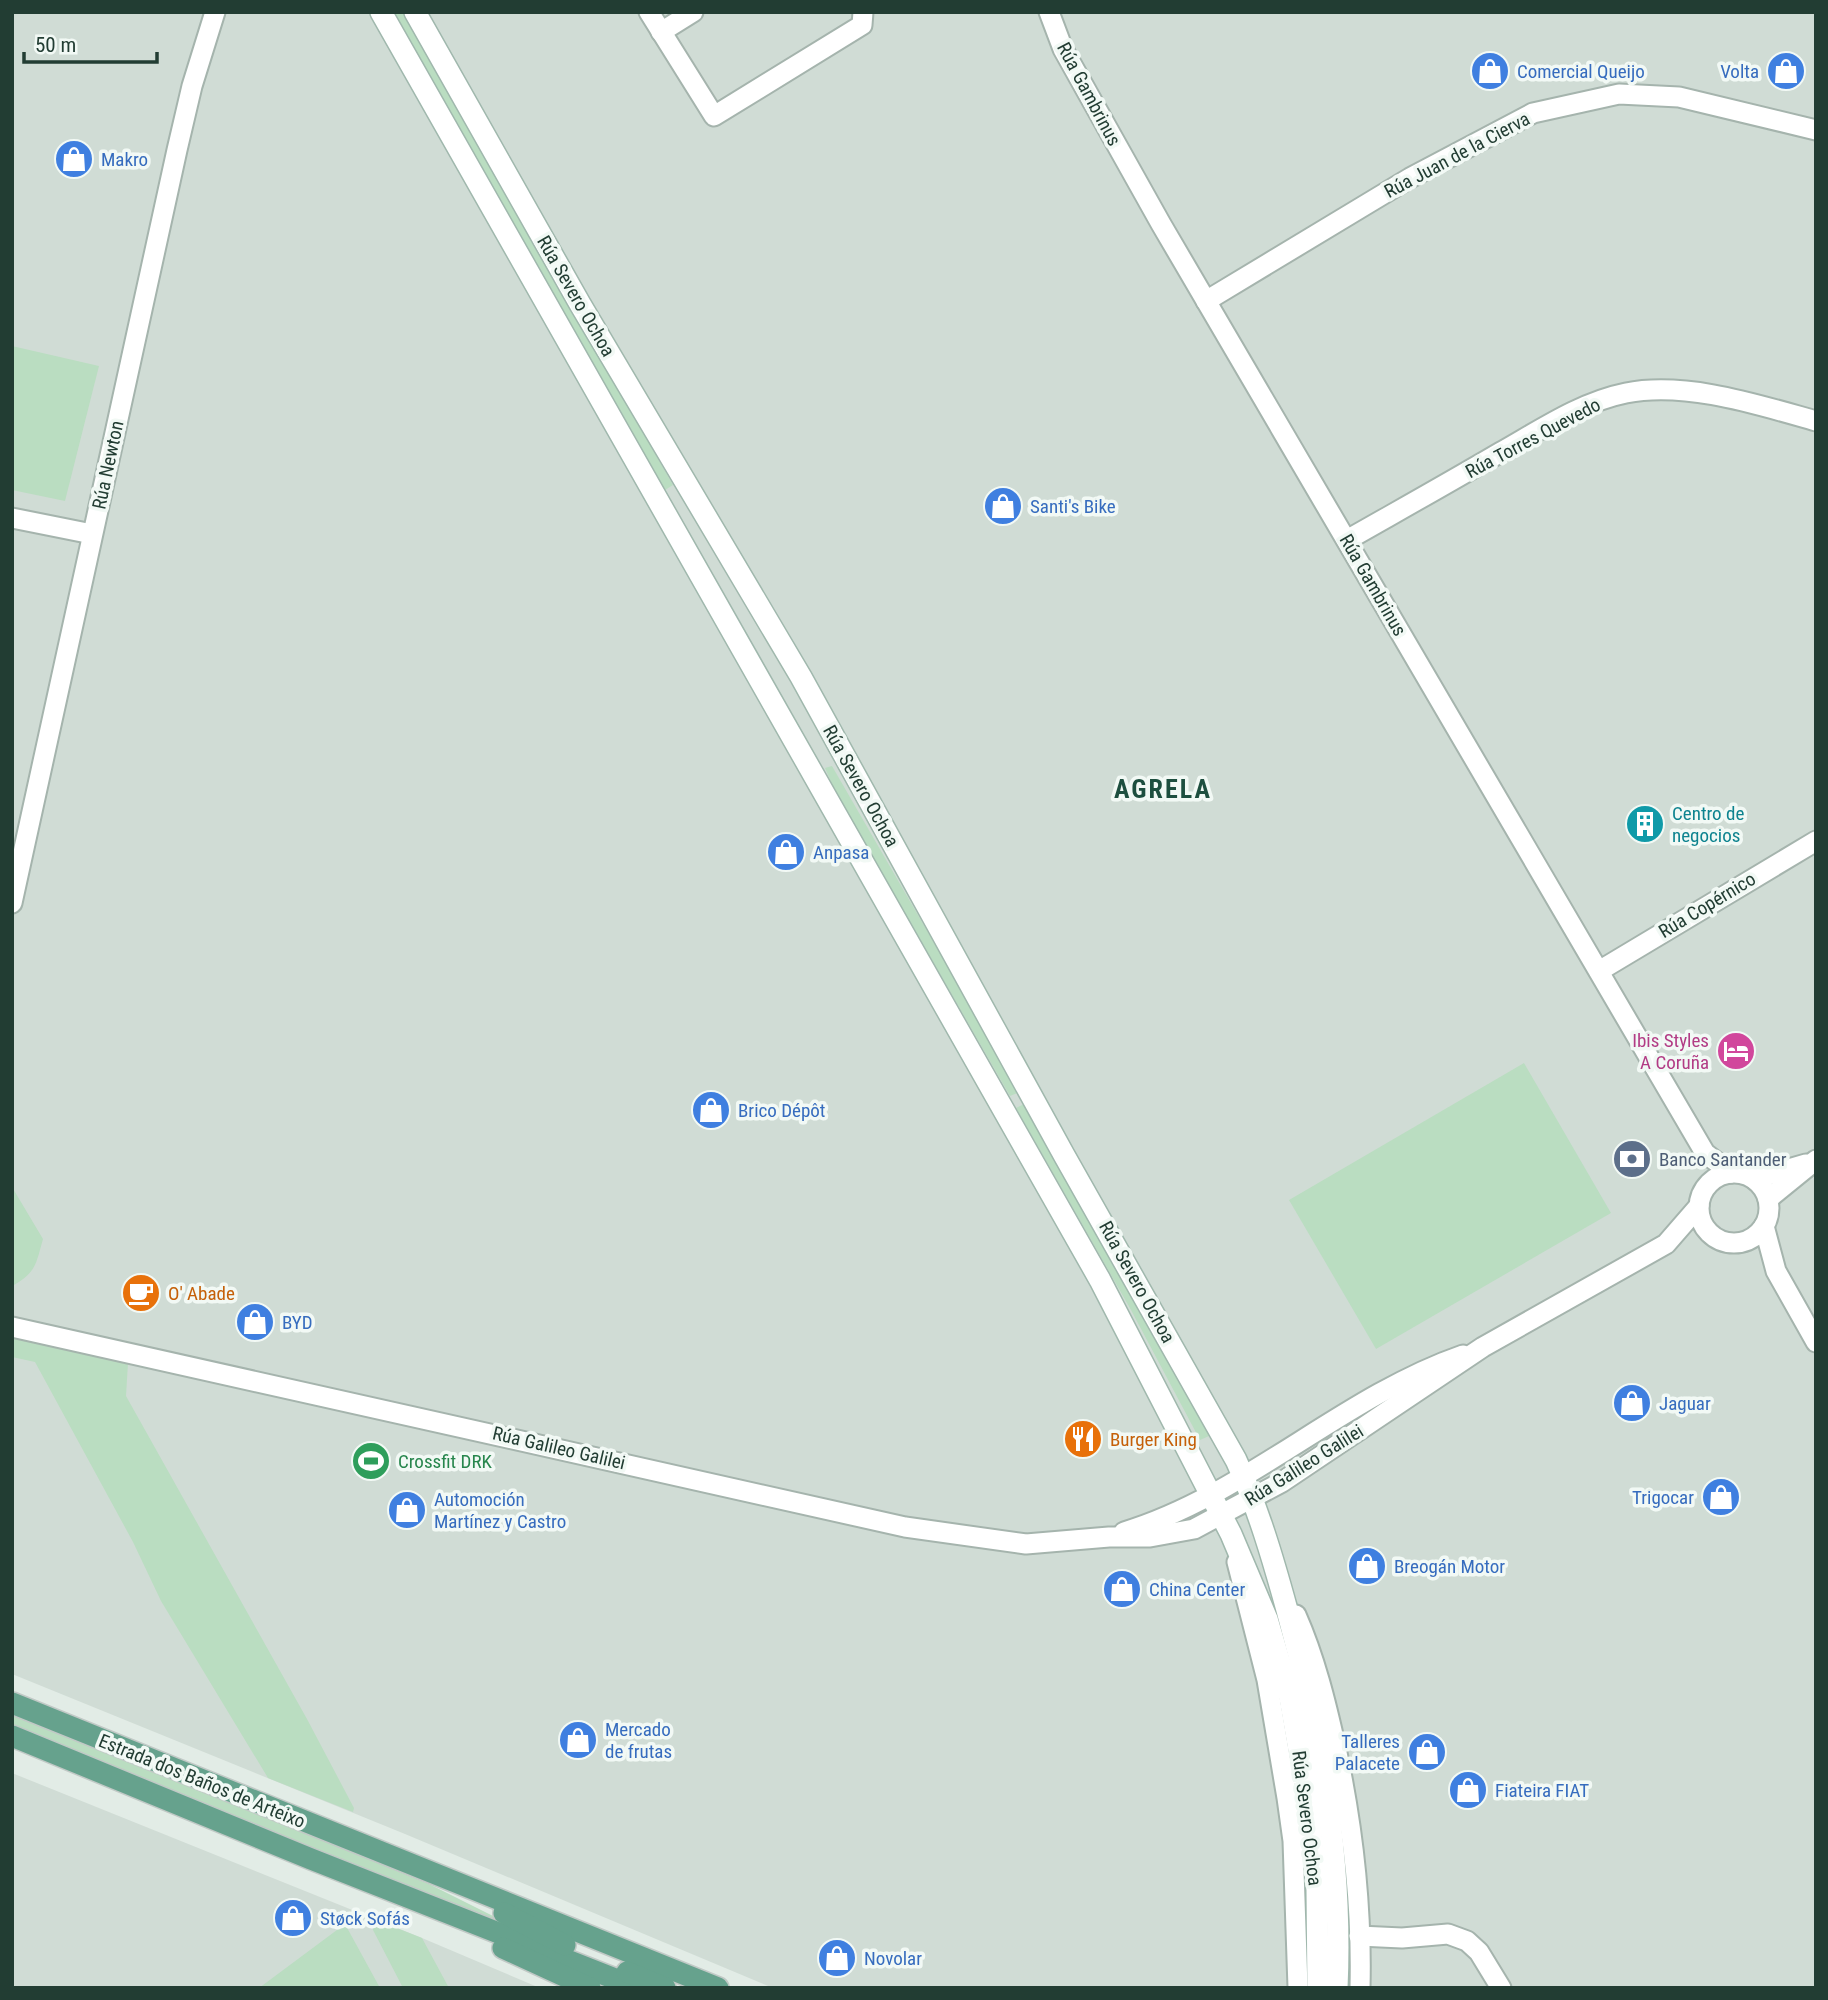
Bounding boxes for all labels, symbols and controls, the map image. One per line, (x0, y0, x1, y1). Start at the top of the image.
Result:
scale bar (24, 21, 158, 65)
text: 50 m (35, 33, 76, 57)
street label: Rúa Gambrinus (1052, 38, 1126, 150)
shop icon: Comercial Queijo (1469, 50, 1511, 92)
shop icon: Volta (1765, 50, 1807, 92)
place label: Comercial Queijo (1517, 60, 1645, 83)
place label: Volta (1720, 60, 1759, 83)
street label: Rúa Juan de la Cierva (1380, 107, 1534, 203)
shop icon: Makro (53, 138, 95, 180)
place label: Makro (101, 148, 148, 171)
street label: Rúa Severo Ochoa (532, 231, 620, 361)
street label: Rúa Torres Quevedo (1462, 393, 1604, 483)
street label: Rúa Newton (87, 419, 129, 511)
shop icon: Santi's Bike (982, 485, 1024, 527)
place label: Santi's Bike (1030, 495, 1116, 518)
street label: Rúa Gambrinus (1335, 530, 1411, 640)
street label: Rúa Severo Ochoa (818, 721, 904, 851)
district label: AGRELA (1114, 774, 1212, 804)
place label: Centro de negocios (1672, 802, 1744, 847)
building icon: Centro de negocios (1624, 803, 1666, 845)
shop icon: Anpasa (765, 831, 807, 873)
place label: Anpasa (813, 841, 869, 864)
street label: Rúa Copérnico (1654, 867, 1760, 943)
place label: Ibis Styles A Coruña (1632, 1029, 1709, 1074)
hotel icon: Ibis Styles A Coruña (1715, 1030, 1757, 1072)
shop icon: Brico Dépôt (690, 1089, 732, 1131)
place label: Brico Dépôt (738, 1099, 825, 1122)
bank icon: Banco Santander (1611, 1138, 1653, 1180)
place label: Banco Santander (1659, 1148, 1787, 1171)
street label: Rúa Severo Ochoa (1094, 1217, 1180, 1347)
cafe icon: O' Abade (120, 1272, 162, 1314)
place label: O' Abade (168, 1282, 235, 1305)
shop icon: BYD (234, 1301, 276, 1343)
place label: BYD (282, 1311, 313, 1334)
shop icon: Jaguar (1611, 1382, 1653, 1424)
place label: Jaguar (1659, 1392, 1711, 1415)
restaurant icon: Burger King (1062, 1418, 1104, 1460)
street label: Rúa Galileo Galilei (1240, 1419, 1368, 1511)
street label: Rúa Galileo Galilei (490, 1422, 628, 1474)
place label: Burger King (1110, 1428, 1197, 1451)
sports icon: Crossfit DRK (350, 1440, 392, 1482)
place label: Crossfit DRK (398, 1450, 492, 1473)
shop icon: Trigocar (1700, 1476, 1742, 1518)
place label: Trigocar (1632, 1486, 1694, 1509)
place label: Automoción Martínez y Castro (434, 1488, 566, 1533)
shop icon: Automoción Martínez y Castro (386, 1489, 428, 1531)
shop icon: Breogán Motor (1346, 1545, 1388, 1587)
place label: Breogán Motor (1394, 1555, 1505, 1578)
shop icon: China Center (1101, 1568, 1143, 1610)
place label: China Center (1149, 1578, 1245, 1601)
place label: Mercado de frutas (605, 1718, 672, 1763)
shop icon: Mercado de frutas (557, 1719, 599, 1761)
street label: Estrada dos Baños de Arteixo (95, 1729, 309, 1833)
place label: Talleres Palacete (1335, 1730, 1400, 1775)
shop icon: Talleres Palacete (1406, 1731, 1448, 1773)
street label: Rúa Severo Ochoa (1287, 1749, 1327, 1887)
shop icon: Fiateira FIAT (1447, 1769, 1489, 1811)
place label: Fiateira FIAT (1495, 1779, 1589, 1802)
shop icon: Støck Sofás (272, 1897, 314, 1939)
place label: Støck Sofás (320, 1907, 410, 1930)
shop icon: Novolar (816, 1937, 858, 1979)
place label: Novolar (864, 1947, 922, 1970)

